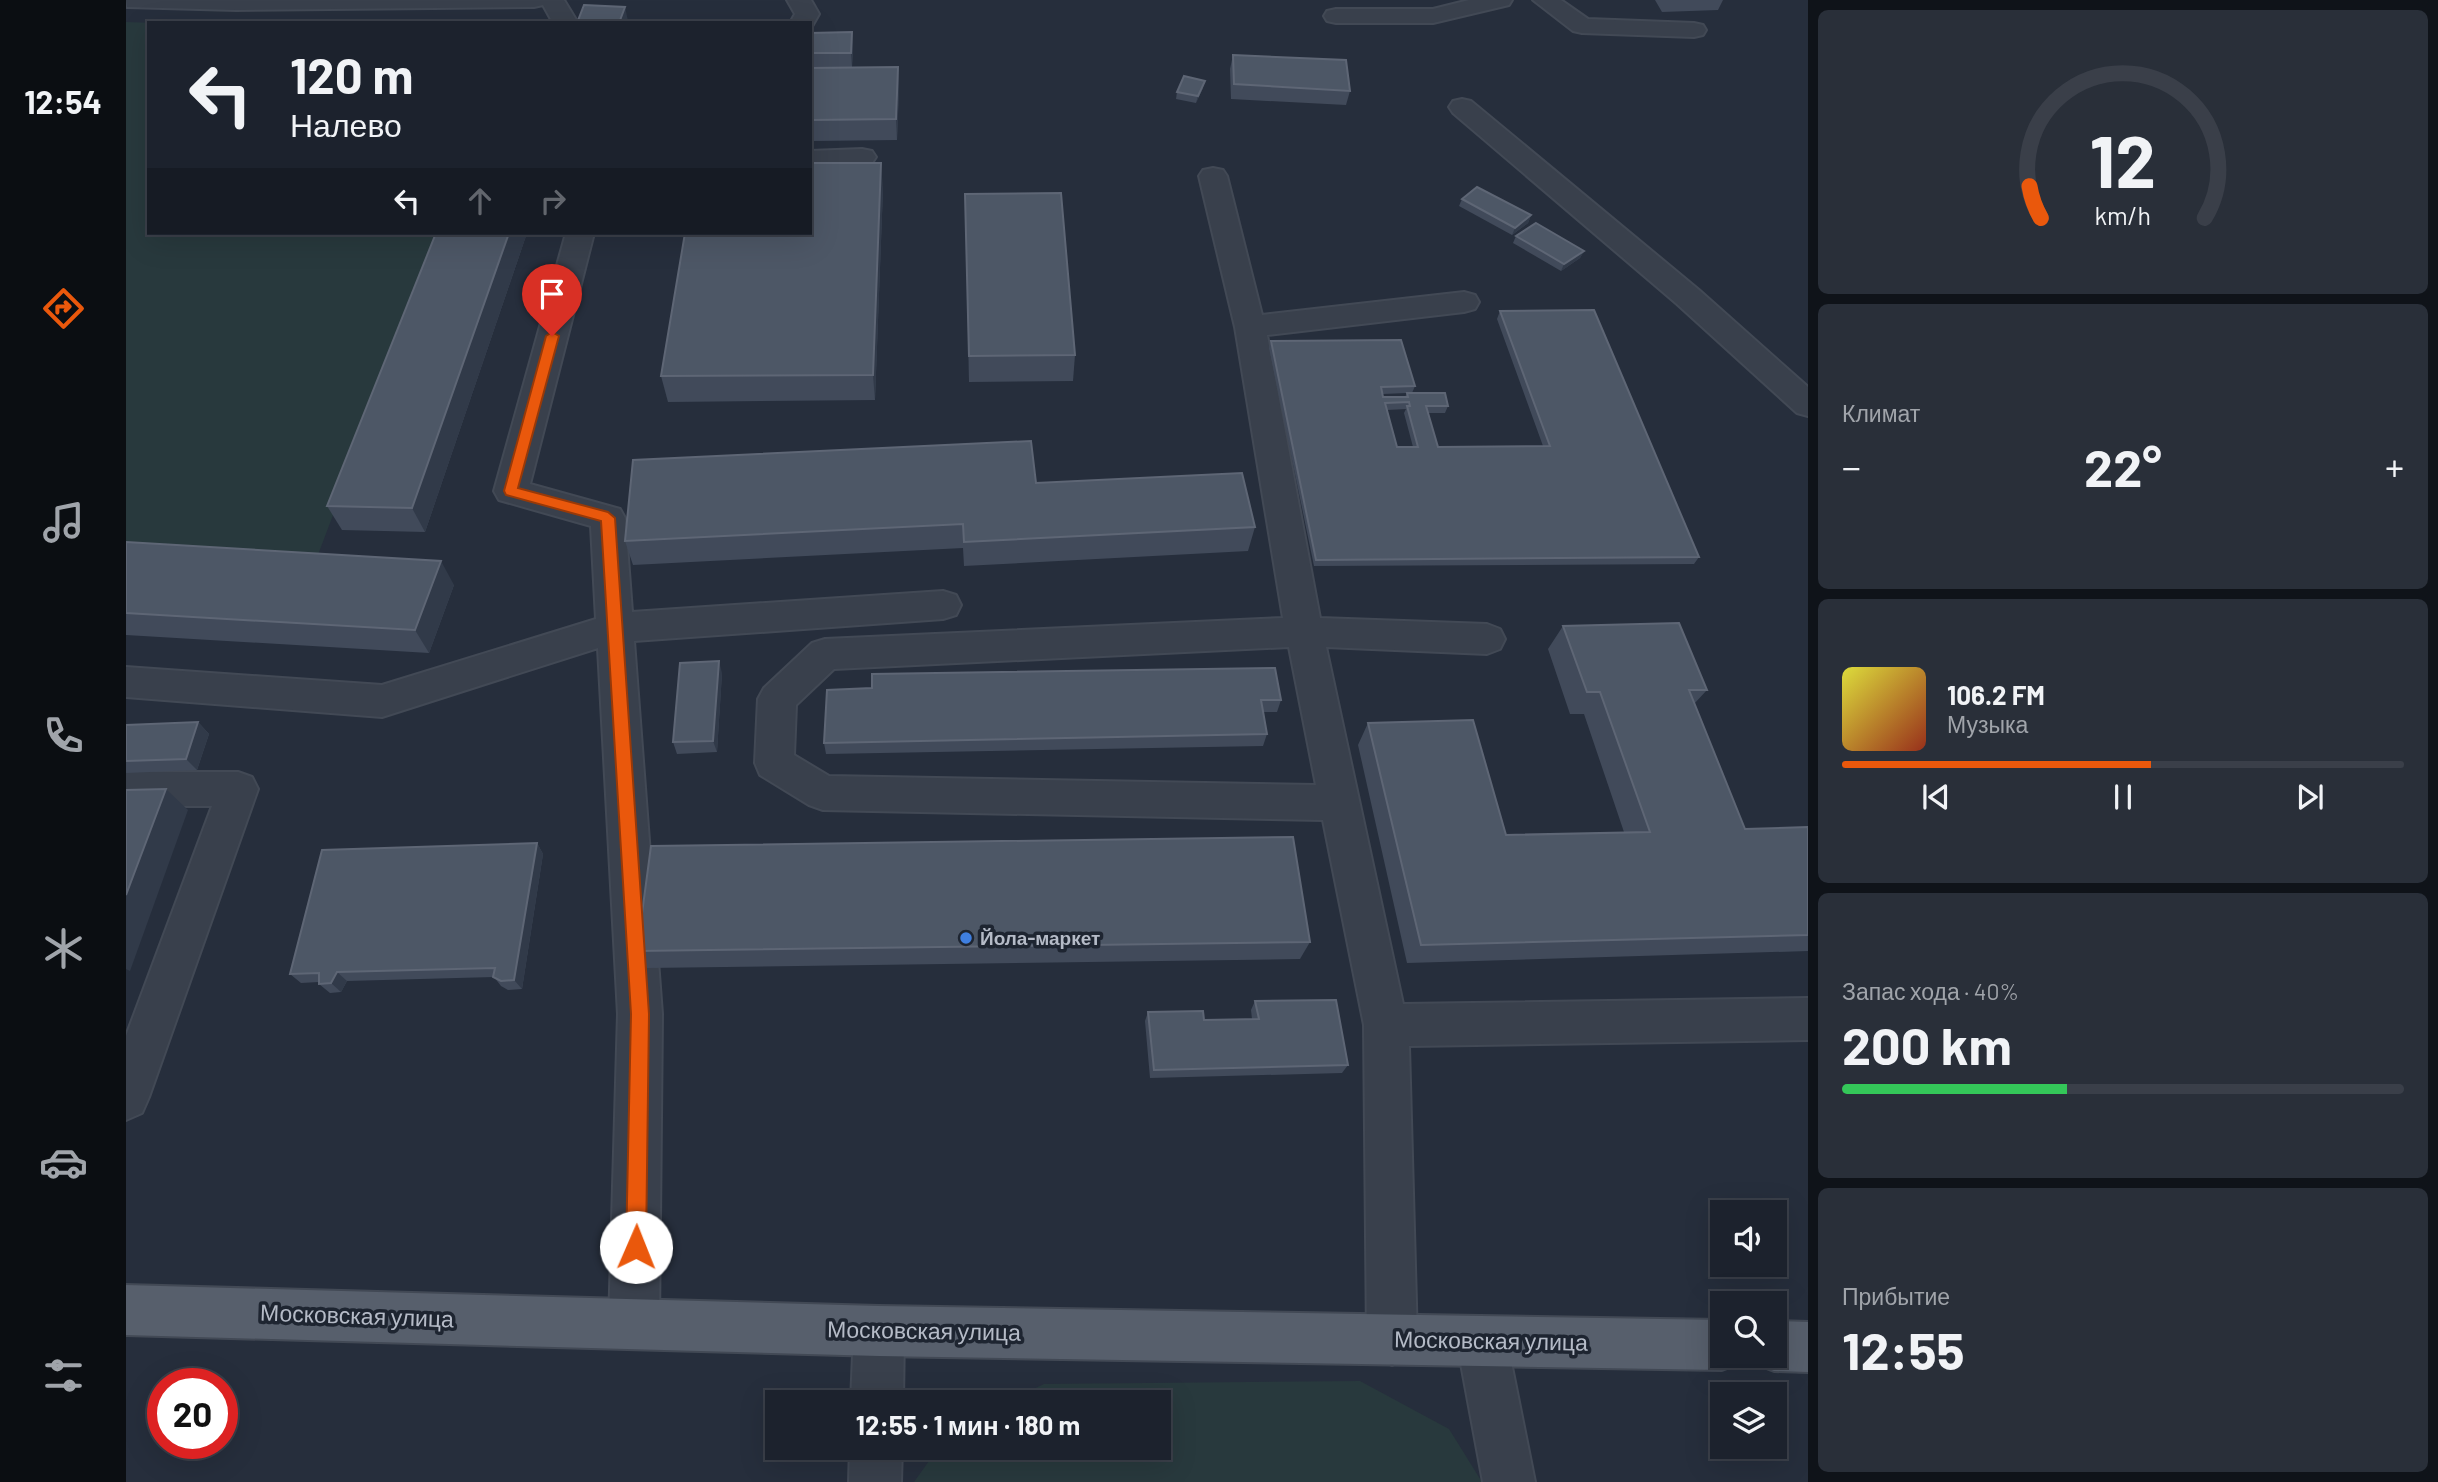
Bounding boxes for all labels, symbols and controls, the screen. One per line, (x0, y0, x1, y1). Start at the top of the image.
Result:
text: 120 m (290, 45, 413, 104)
icon: left (175, 49, 266, 140)
text: 12:54 (24, 82, 102, 120)
text: Налево (290, 105, 402, 143)
text: 12 (2090, 116, 2156, 204)
icon: left (388, 182, 426, 220)
icon: ahead (461, 182, 499, 220)
icon: right (534, 182, 572, 220)
text: km/h (2095, 200, 2151, 230)
pin (522, 264, 582, 336)
icon: arrive (533, 275, 571, 313)
icon: directions (39, 284, 88, 333)
text: Климат (1842, 399, 1920, 427)
text: 22° (2084, 435, 2162, 497)
text: − (1842, 443, 1861, 489)
text: + (2385, 443, 2404, 489)
icon: music (39, 498, 88, 547)
text: 106.2 FM (1947, 679, 2045, 710)
text: Музыка (1947, 710, 2028, 738)
icon: phone (39, 711, 88, 760)
icon: previous (1917, 778, 1955, 816)
icon: pause (2104, 778, 2142, 816)
icon: next (2291, 778, 2329, 816)
icon: climate (39, 924, 88, 973)
place label: Йола-маркет (980, 926, 1100, 949)
marker: Йола-маркет (958, 930, 974, 946)
text: Запас хода · 40% (1842, 977, 2019, 1005)
text: 200 km (1842, 1013, 2012, 1075)
icon: car (39, 1138, 88, 1187)
map controls (1710, 1200, 1787, 1459)
button: sound (1710, 1200, 1787, 1277)
position arrow (599, 1210, 673, 1284)
text: Прибытие (1842, 1282, 1950, 1310)
button: search (1710, 1291, 1787, 1368)
street label: Московская улица (260, 1298, 455, 1332)
street label: Московская улица (827, 1314, 1021, 1346)
text: 12:55 (1842, 1318, 1965, 1380)
street label: Московская улица (1394, 1324, 1588, 1356)
icon: filters (39, 1351, 88, 1400)
speed limit sign: 20 (147, 1368, 238, 1459)
button: layers (1710, 1382, 1787, 1459)
text: 12:55 · 1 мин · 180 m (856, 1409, 1080, 1440)

